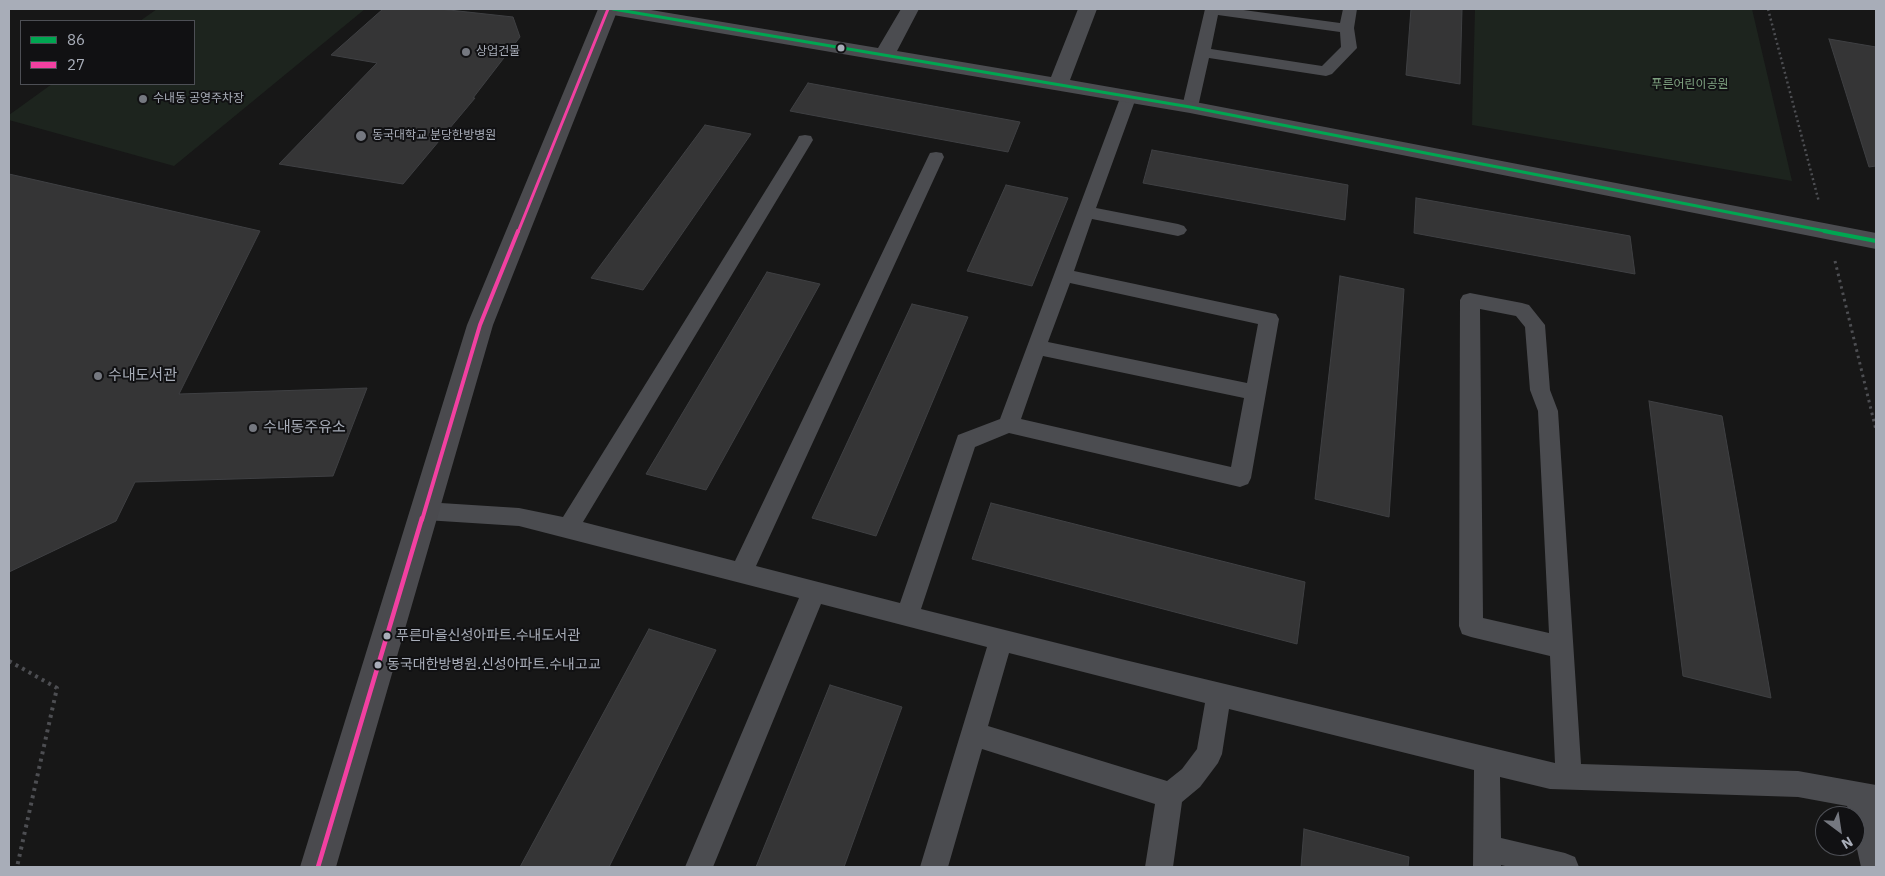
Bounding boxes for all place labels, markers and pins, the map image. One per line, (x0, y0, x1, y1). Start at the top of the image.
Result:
unlabelled marker (836, 43, 846, 53)
place label: 상업건물 (476, 45, 520, 59)
marker: 상업건물 (460, 46, 472, 58)
place label: 수내동 공영주차장 (153, 92, 244, 106)
marker: 수내동 공영주차장 (137, 93, 149, 105)
marker: 동국대학교 분당한방병원 (354, 129, 368, 143)
place label: 동국대학교 분당한방병원 (372, 129, 496, 143)
place label: 수내도서관 (108, 367, 177, 385)
marker: 수내도서관 (92, 370, 104, 382)
place label: 수내동주유소 (263, 419, 346, 437)
marker: 수내동주유소 (247, 422, 259, 434)
place label: 푸른마을신성아파트.수내도서관 (396, 628, 580, 644)
marker: 푸른마을신성아파트.수내도서관 (382, 631, 392, 641)
place label: 동국대한방병원.신성아파트.수내고교 (387, 657, 601, 673)
marker: 동국대한방병원.신성아파트.수내고교 (373, 660, 383, 670)

